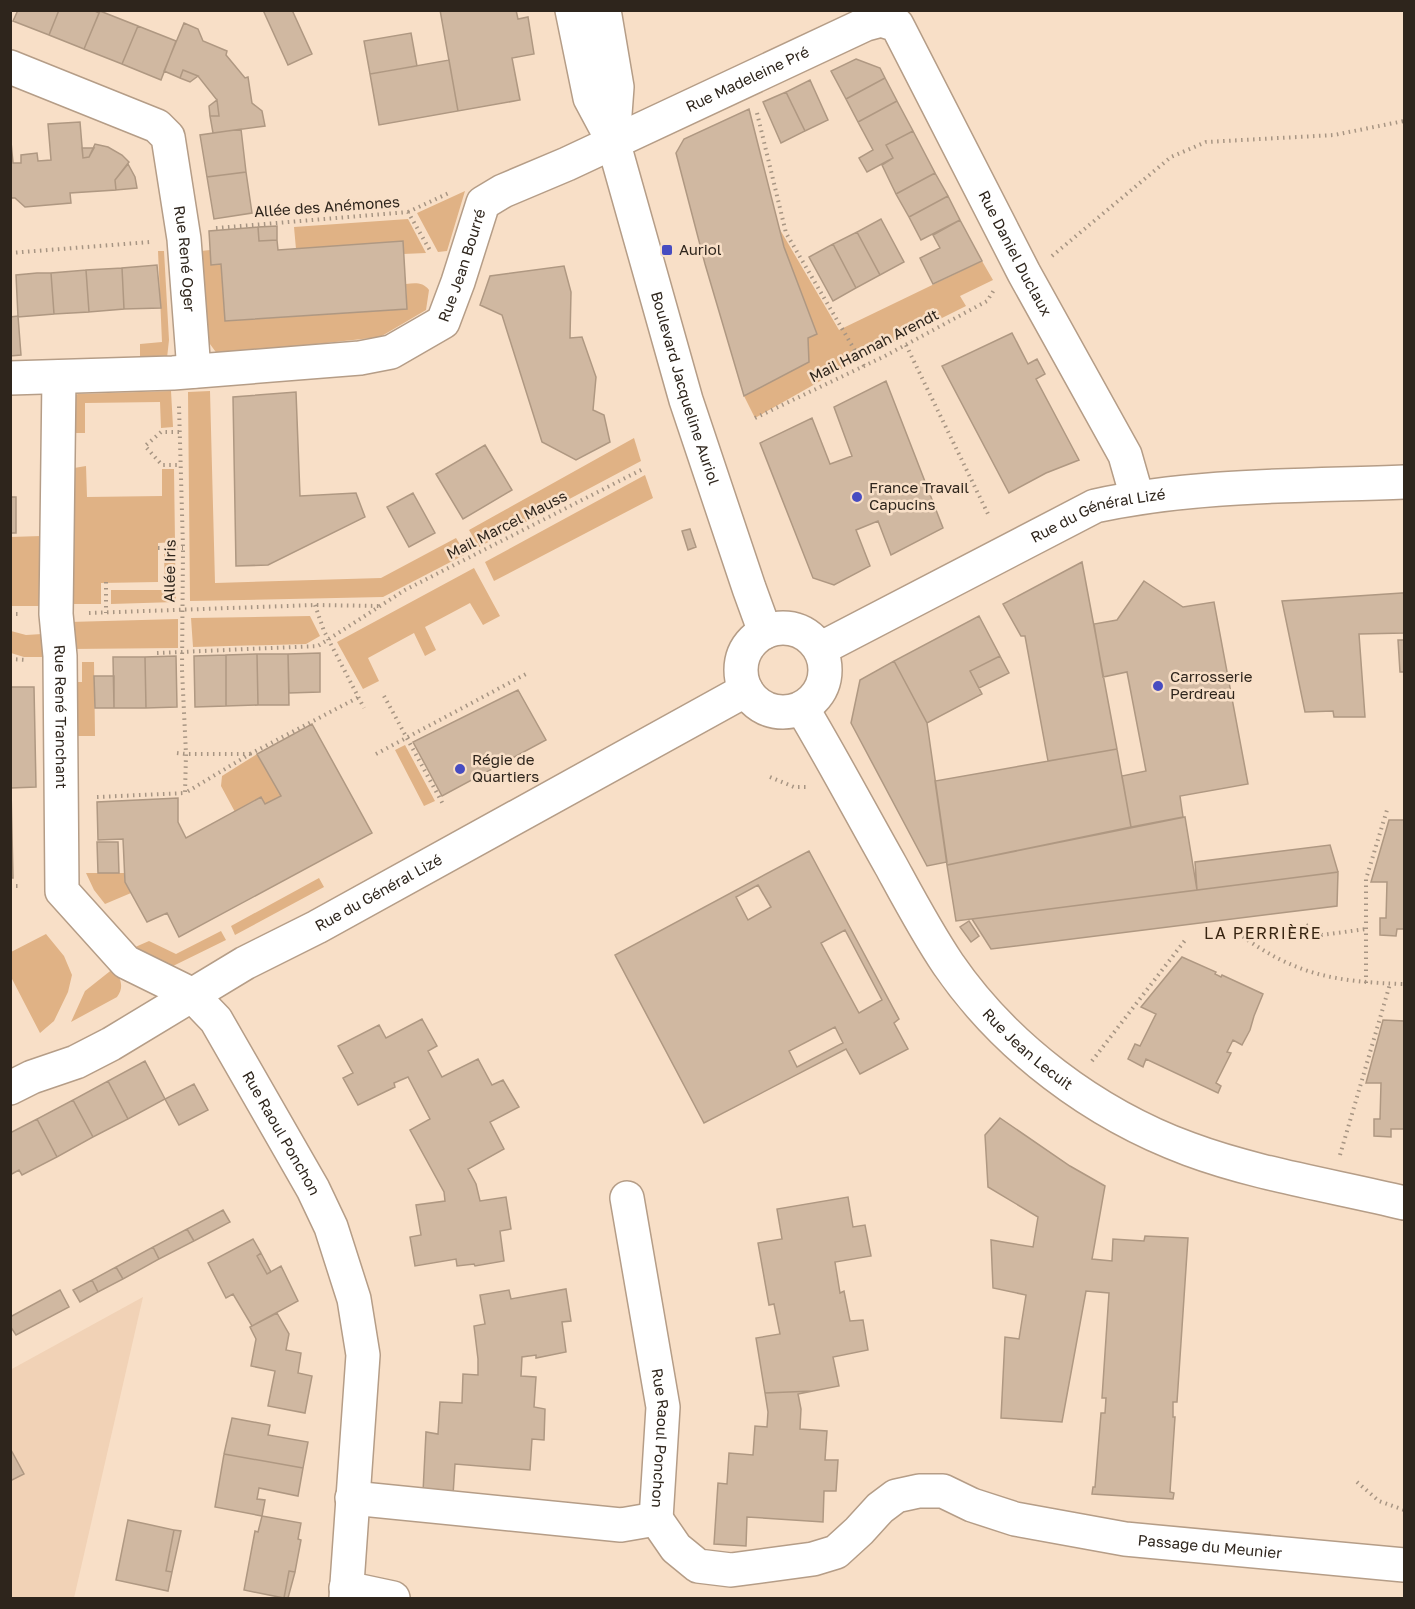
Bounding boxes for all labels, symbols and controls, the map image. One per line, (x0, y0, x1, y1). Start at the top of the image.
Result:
street label: Rue Madeleine Pré (683, 42, 812, 115)
street label: Rue Daniel Duclaux (975, 187, 1056, 319)
street label: Allée des Anémones (253, 192, 400, 220)
street label: Rue René Oger (171, 204, 200, 313)
street label: Rue Jean Bourré (434, 206, 489, 324)
place label: Auriol (679, 240, 722, 258)
marker: Auriol (660, 243, 674, 257)
street label: Boulevard Jacqueline Auriol (648, 289, 724, 487)
street label: Mail Hannah Arendt (806, 305, 941, 386)
place label: France Travail Capucins (869, 478, 969, 513)
street label: Rue du Général Lizé (1027, 484, 1167, 546)
street label: Mail Marcel Mauss (443, 486, 570, 562)
marker: France Travail Capucins (850, 490, 864, 504)
street label: Allée Iris (159, 539, 179, 603)
street label: Rue René Tranchant (51, 644, 71, 789)
place label: Carrosserie Perdreau (1170, 667, 1253, 702)
marker: Carrosserie Perdreau (1151, 679, 1165, 693)
place label: Régie de Quartiers (472, 750, 539, 785)
marker: Régie de Quartiers (453, 762, 467, 776)
street label: Rue du Général Lizé (312, 850, 445, 934)
district label: LA PERRIÈRE (1204, 923, 1322, 943)
street label: Rue Jean Lecuit (979, 1004, 1077, 1093)
street label: Rue Raoul Ponchon (239, 1068, 325, 1198)
street label: Rue Raoul Ponchon (648, 1367, 673, 1508)
street label: Passage du Meunier (1137, 1530, 1283, 1562)

